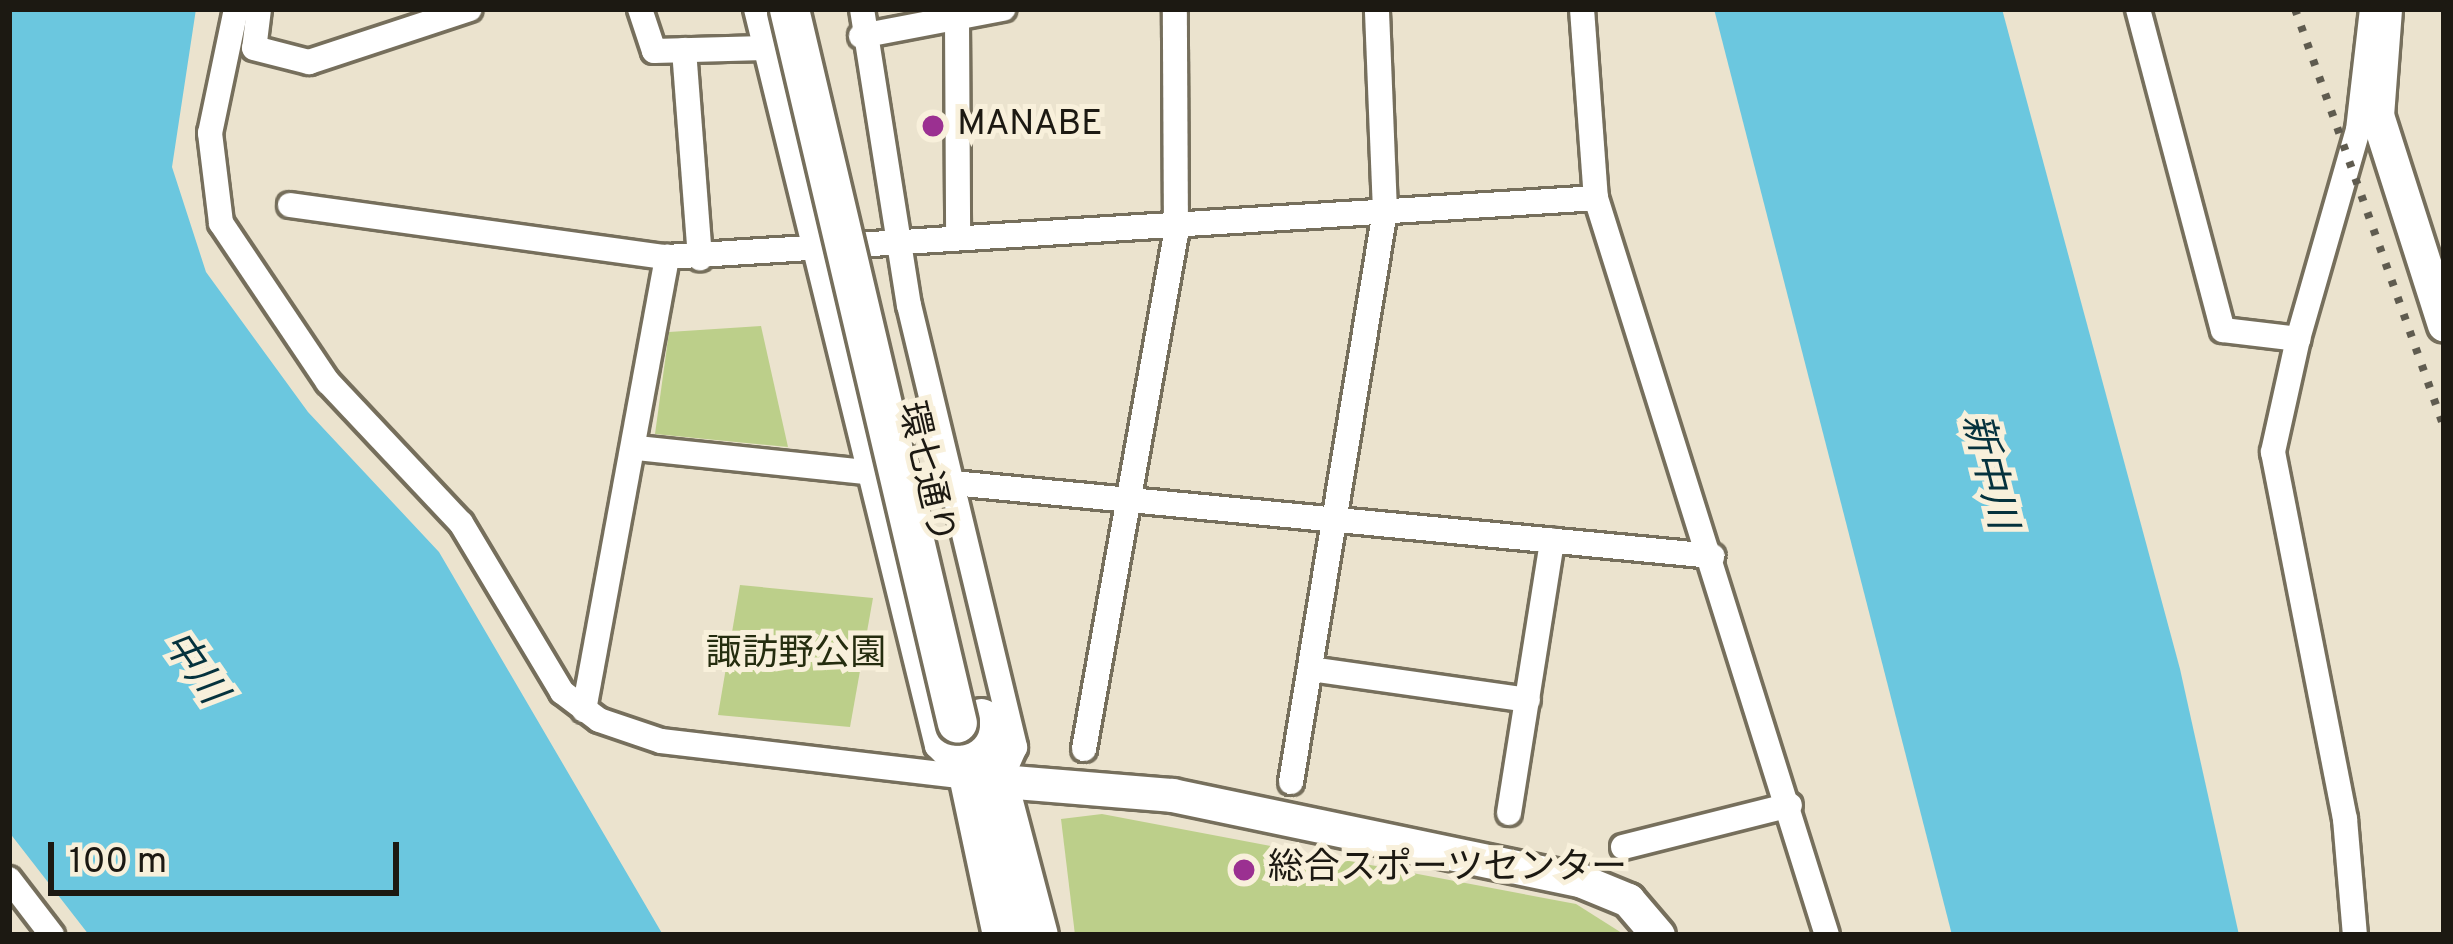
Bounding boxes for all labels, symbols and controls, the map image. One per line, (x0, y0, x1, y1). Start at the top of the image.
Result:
place label: MANABE (957, 104, 1102, 148)
marker: MANABE (920, 113, 946, 139)
street label: 環七通り (887, 398, 961, 548)
water label: 新中川 (1949, 410, 2023, 534)
water label: 中川 (150, 624, 234, 714)
park label: 諏訪野公園 (706, 634, 886, 678)
scale bar (54, 818, 405, 892)
text: 100 m (69, 840, 167, 886)
place label: 総合スポーツセンター (1268, 848, 1628, 892)
marker: 総合スポーツセンター (1231, 857, 1257, 883)

